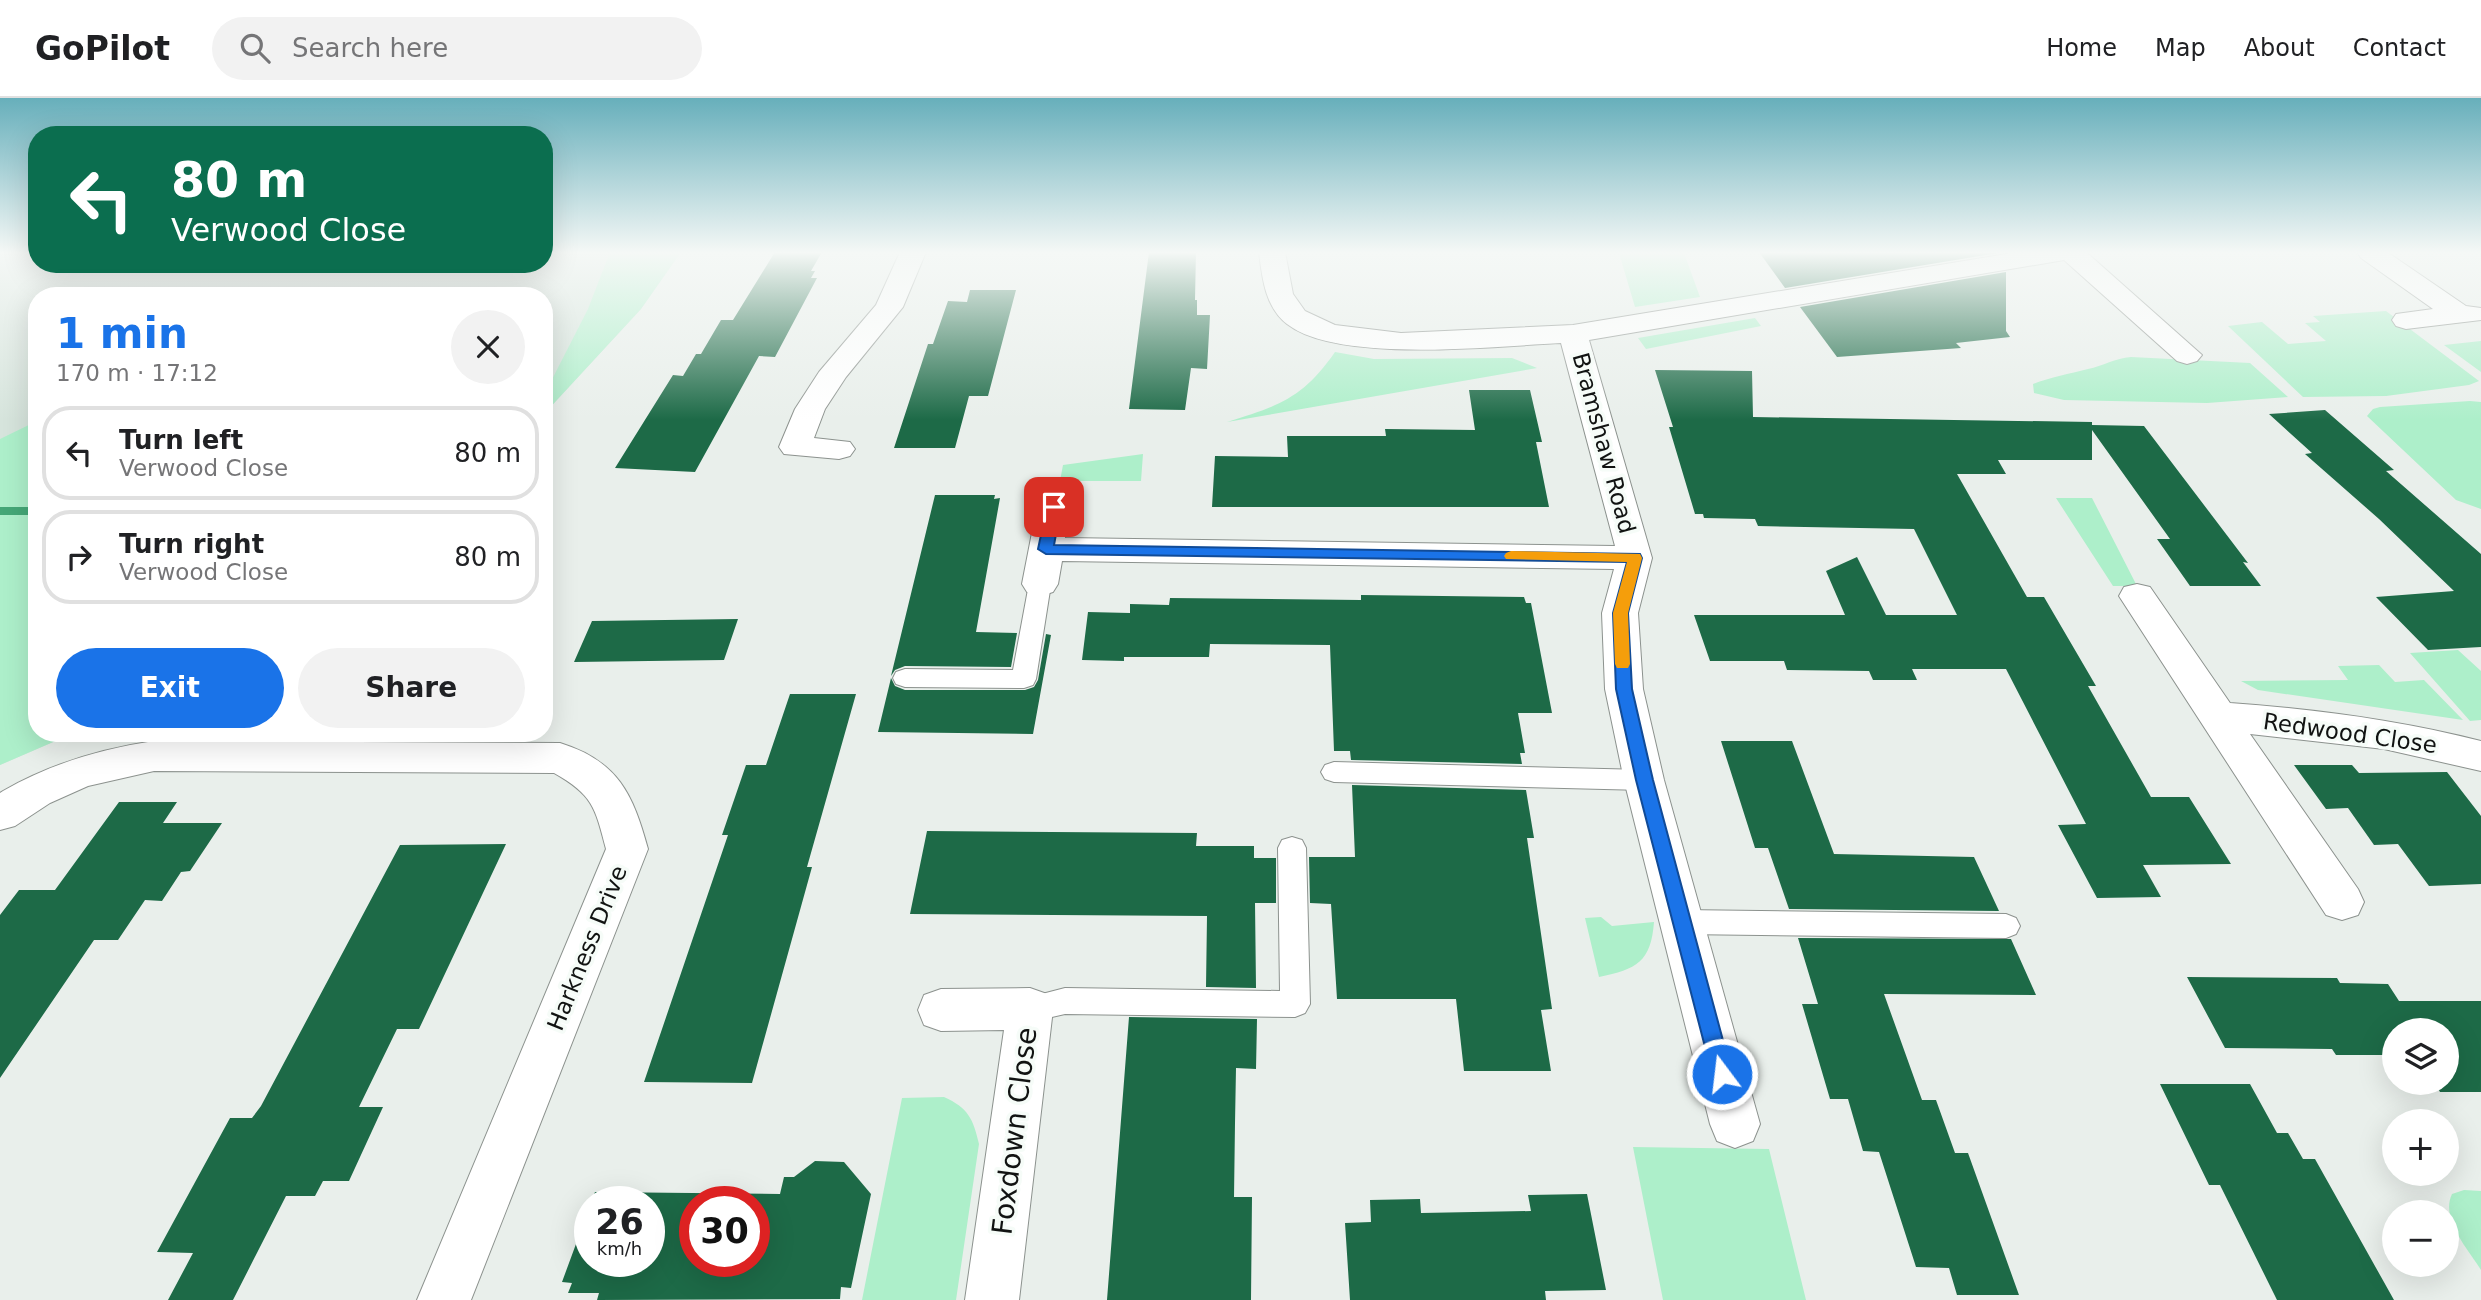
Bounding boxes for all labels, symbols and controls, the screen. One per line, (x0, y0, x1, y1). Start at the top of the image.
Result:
search box (212, 17, 702, 80)
text: GoPilot (35, 29, 170, 68)
icon: search (236, 29, 274, 67)
text: Search here (292, 33, 448, 63)
text: Home (2046, 34, 2117, 62)
text: Map (2155, 34, 2206, 62)
text: About (2244, 34, 2315, 62)
text: Contact (2353, 34, 2446, 62)
text: 80 m (171, 152, 307, 209)
icon: left (56, 154, 147, 245)
text: Verwood Close (171, 211, 406, 249)
text: 1 min (56, 309, 188, 358)
button: close (451, 310, 525, 384)
street label: Bramshaw Road (1567, 350, 1641, 536)
text: 170 m · 17:12 (56, 360, 218, 386)
text: Turn left (119, 425, 243, 455)
icon: left (60, 434, 98, 472)
text: 80 m (454, 438, 521, 468)
text: Verwood Close (119, 455, 288, 481)
pin (1024, 477, 1084, 537)
icon: arrive (1035, 488, 1073, 526)
text: Turn right (119, 529, 264, 559)
icon: right (60, 538, 98, 576)
text: 80 m (454, 542, 521, 572)
text: Verwood Close (119, 559, 288, 585)
button: Exit (56, 648, 284, 728)
button: Share (298, 648, 525, 728)
street label: Redwood Close (2261, 708, 2439, 758)
street label: Harkness Drive (542, 862, 632, 1034)
map controls (2382, 1018, 2459, 1277)
button: layers (2382, 1018, 2459, 1095)
street label: Foxdown Close (985, 1025, 1044, 1237)
position arrow (1685, 1037, 1759, 1111)
button: + (2382, 1109, 2459, 1186)
speed limit sign: 30 (679, 1186, 770, 1277)
button: − (2382, 1200, 2459, 1277)
text: 26 (595, 1202, 644, 1242)
text: km/h (597, 1238, 642, 1259)

